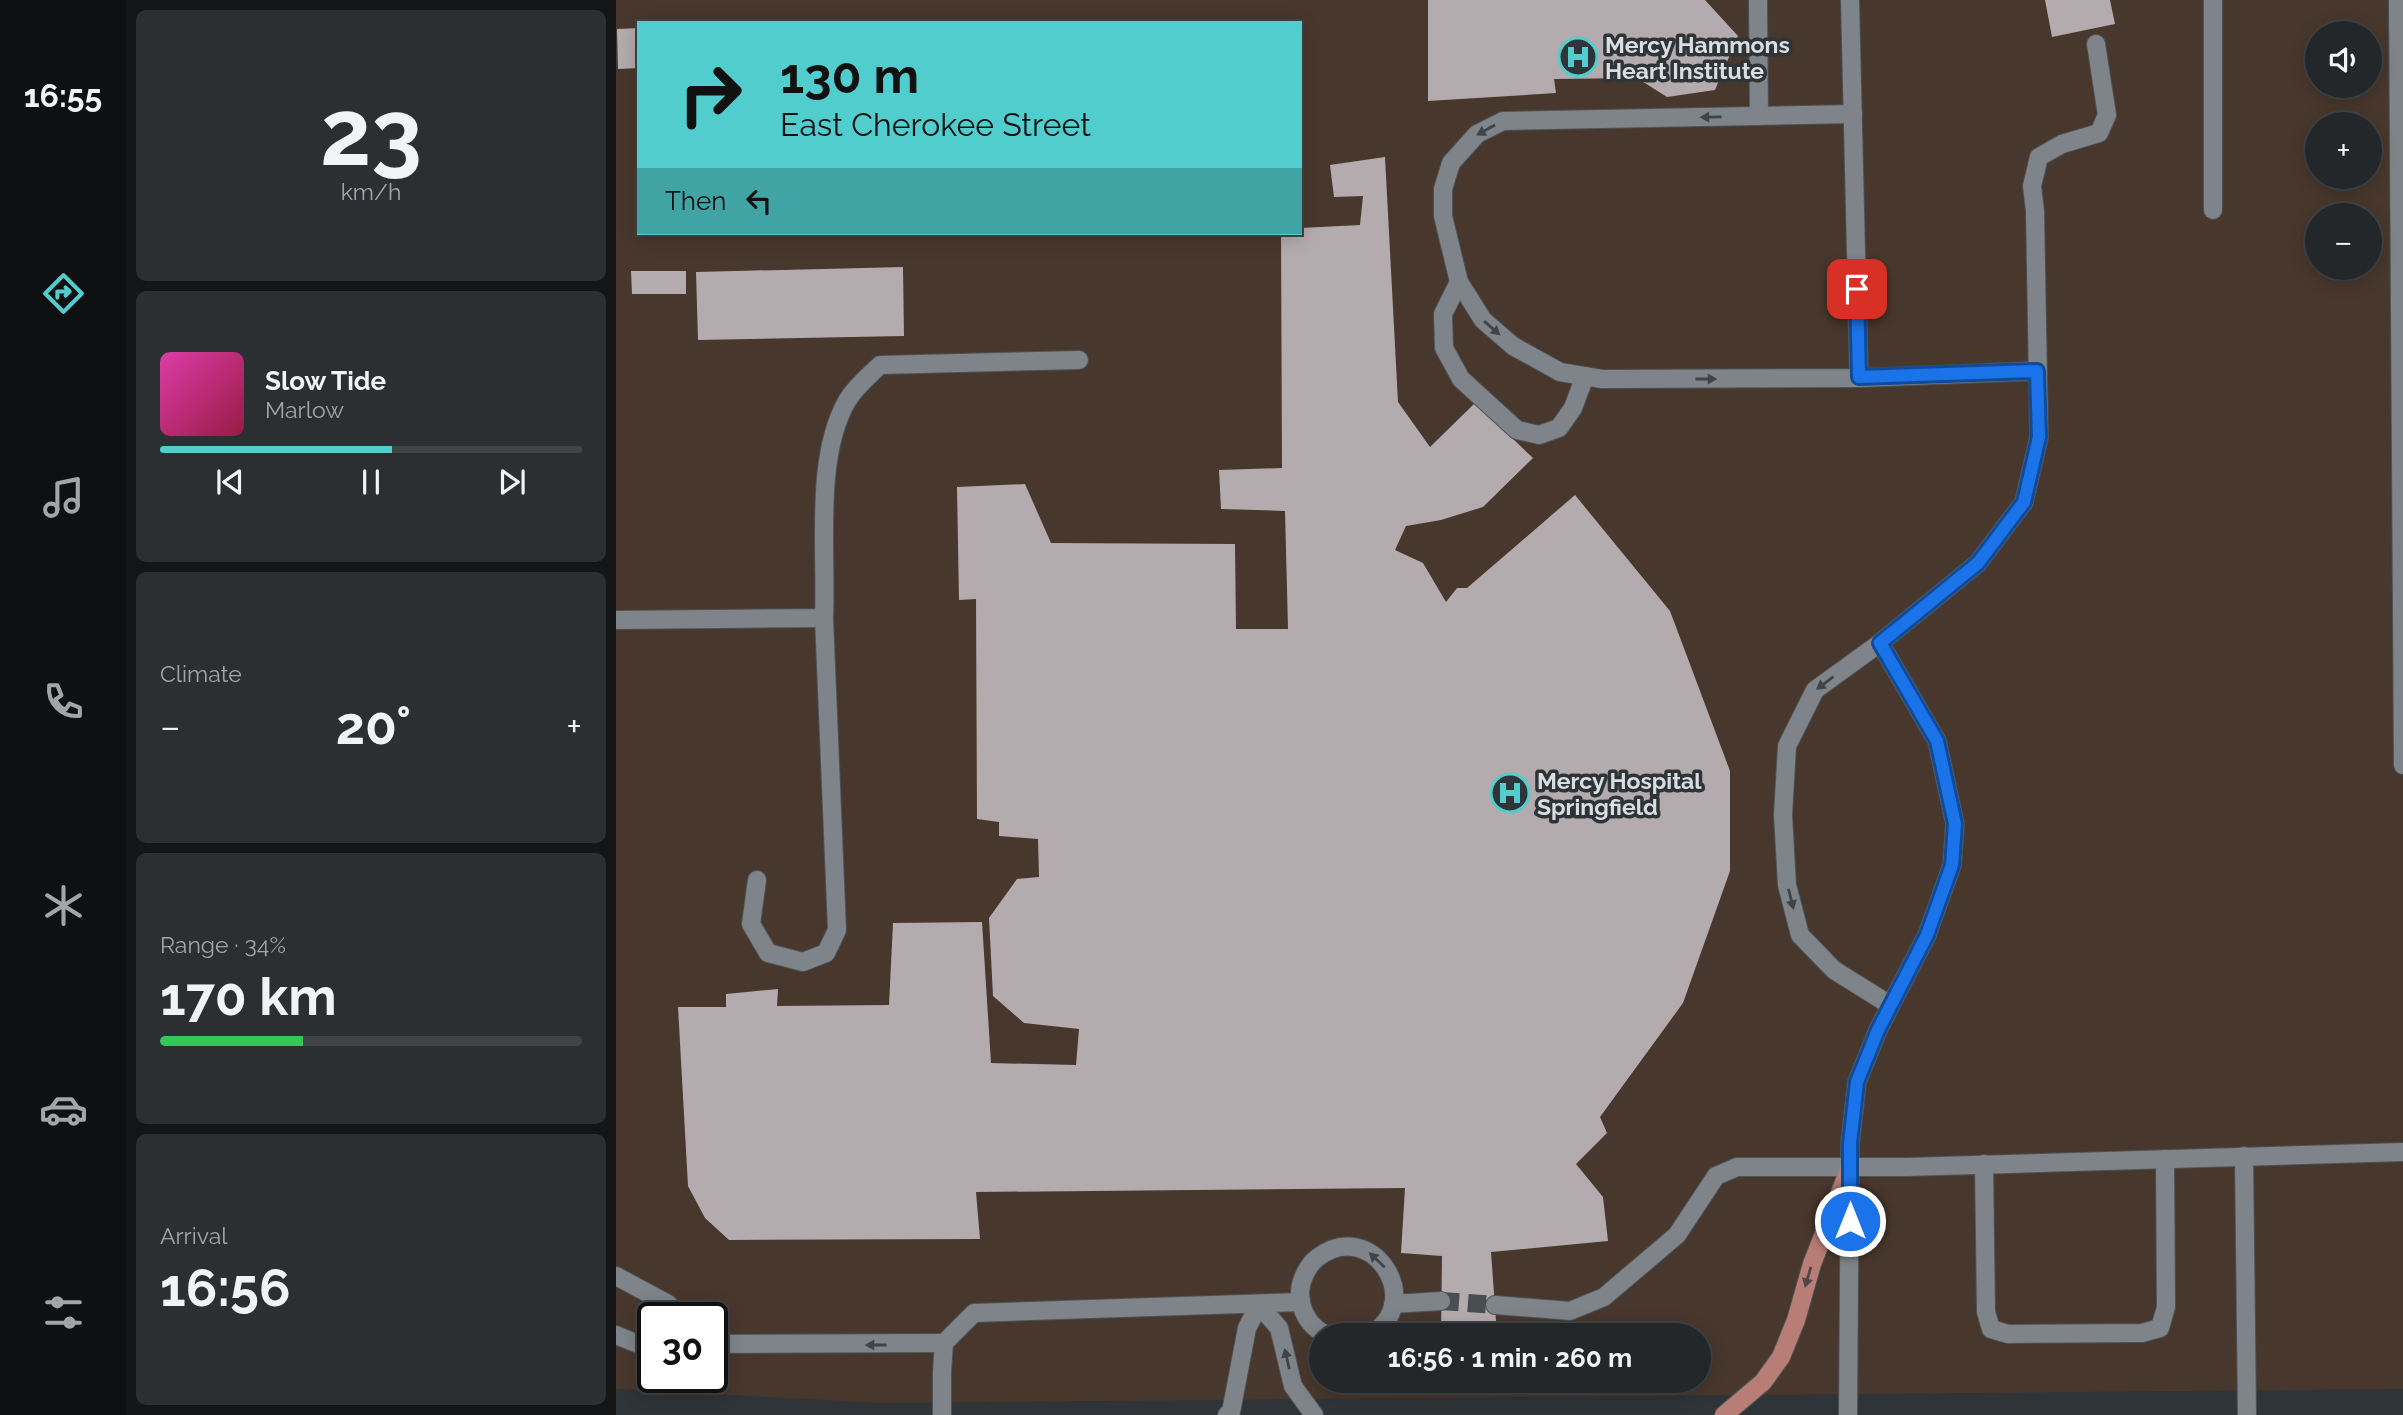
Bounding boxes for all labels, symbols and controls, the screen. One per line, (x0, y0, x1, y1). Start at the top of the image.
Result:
map controls (2305, 21, 2382, 280)
button: sound (2305, 21, 2382, 98)
place label: Mercy Hammons Heart Institute (1605, 31, 1790, 84)
hospital icon: Mercy Hammons Heart Institute (1557, 36, 1599, 78)
text: 130 m (780, 47, 919, 104)
icon: right (665, 49, 756, 140)
text: 16:55 (24, 77, 102, 114)
text: 23 (320, 79, 422, 186)
text: East Cherokee Street (780, 106, 1091, 143)
one-way arrow (1700, 111, 1722, 122)
button: + (2305, 112, 2382, 189)
one-way arrow (1476, 124, 1496, 136)
text: km/h (341, 178, 401, 205)
icon: left (740, 182, 778, 220)
text: Then (665, 186, 726, 216)
button: − (2305, 203, 2382, 280)
pin (1827, 259, 1887, 319)
icon: directions (39, 269, 88, 318)
icon: arrive (1838, 270, 1876, 308)
one-way arrow (1483, 320, 1501, 336)
text: Slow Tide (265, 366, 386, 396)
one-way arrow (1695, 373, 1717, 385)
text: Marlow (265, 396, 344, 423)
icon: previous (211, 463, 249, 501)
icon: pause (352, 463, 390, 501)
icon: next (493, 463, 531, 501)
icon: music (39, 473, 88, 522)
text: Climate (160, 660, 242, 687)
one-way arrow (1816, 676, 1834, 691)
icon: phone (39, 677, 88, 726)
text: 20° (336, 695, 411, 756)
text: − (160, 704, 180, 749)
text: + (566, 704, 582, 749)
place label: Mercy Hospital Springfield (1537, 767, 1702, 820)
hospital icon: Mercy Hospital Springfield (1489, 772, 1531, 814)
icon: climate (39, 881, 88, 930)
one-way arrow (1786, 888, 1797, 910)
text: Range · 34% (160, 931, 286, 958)
text: 170 km (160, 966, 337, 1027)
icon: car (39, 1085, 88, 1134)
position arrow (1813, 1184, 1887, 1258)
text: Arrival (160, 1222, 227, 1249)
one-way arrow (1369, 1252, 1386, 1269)
text: 16:56 (160, 1257, 290, 1318)
one-way arrow (1803, 1267, 1813, 1288)
icon: filters (39, 1288, 88, 1337)
speed limit sign: 30 (637, 1302, 728, 1393)
one-way arrow (865, 1339, 887, 1351)
text: 16:56 · 1 min · 260 m (1388, 1343, 1632, 1373)
one-way arrow (1281, 1348, 1292, 1370)

